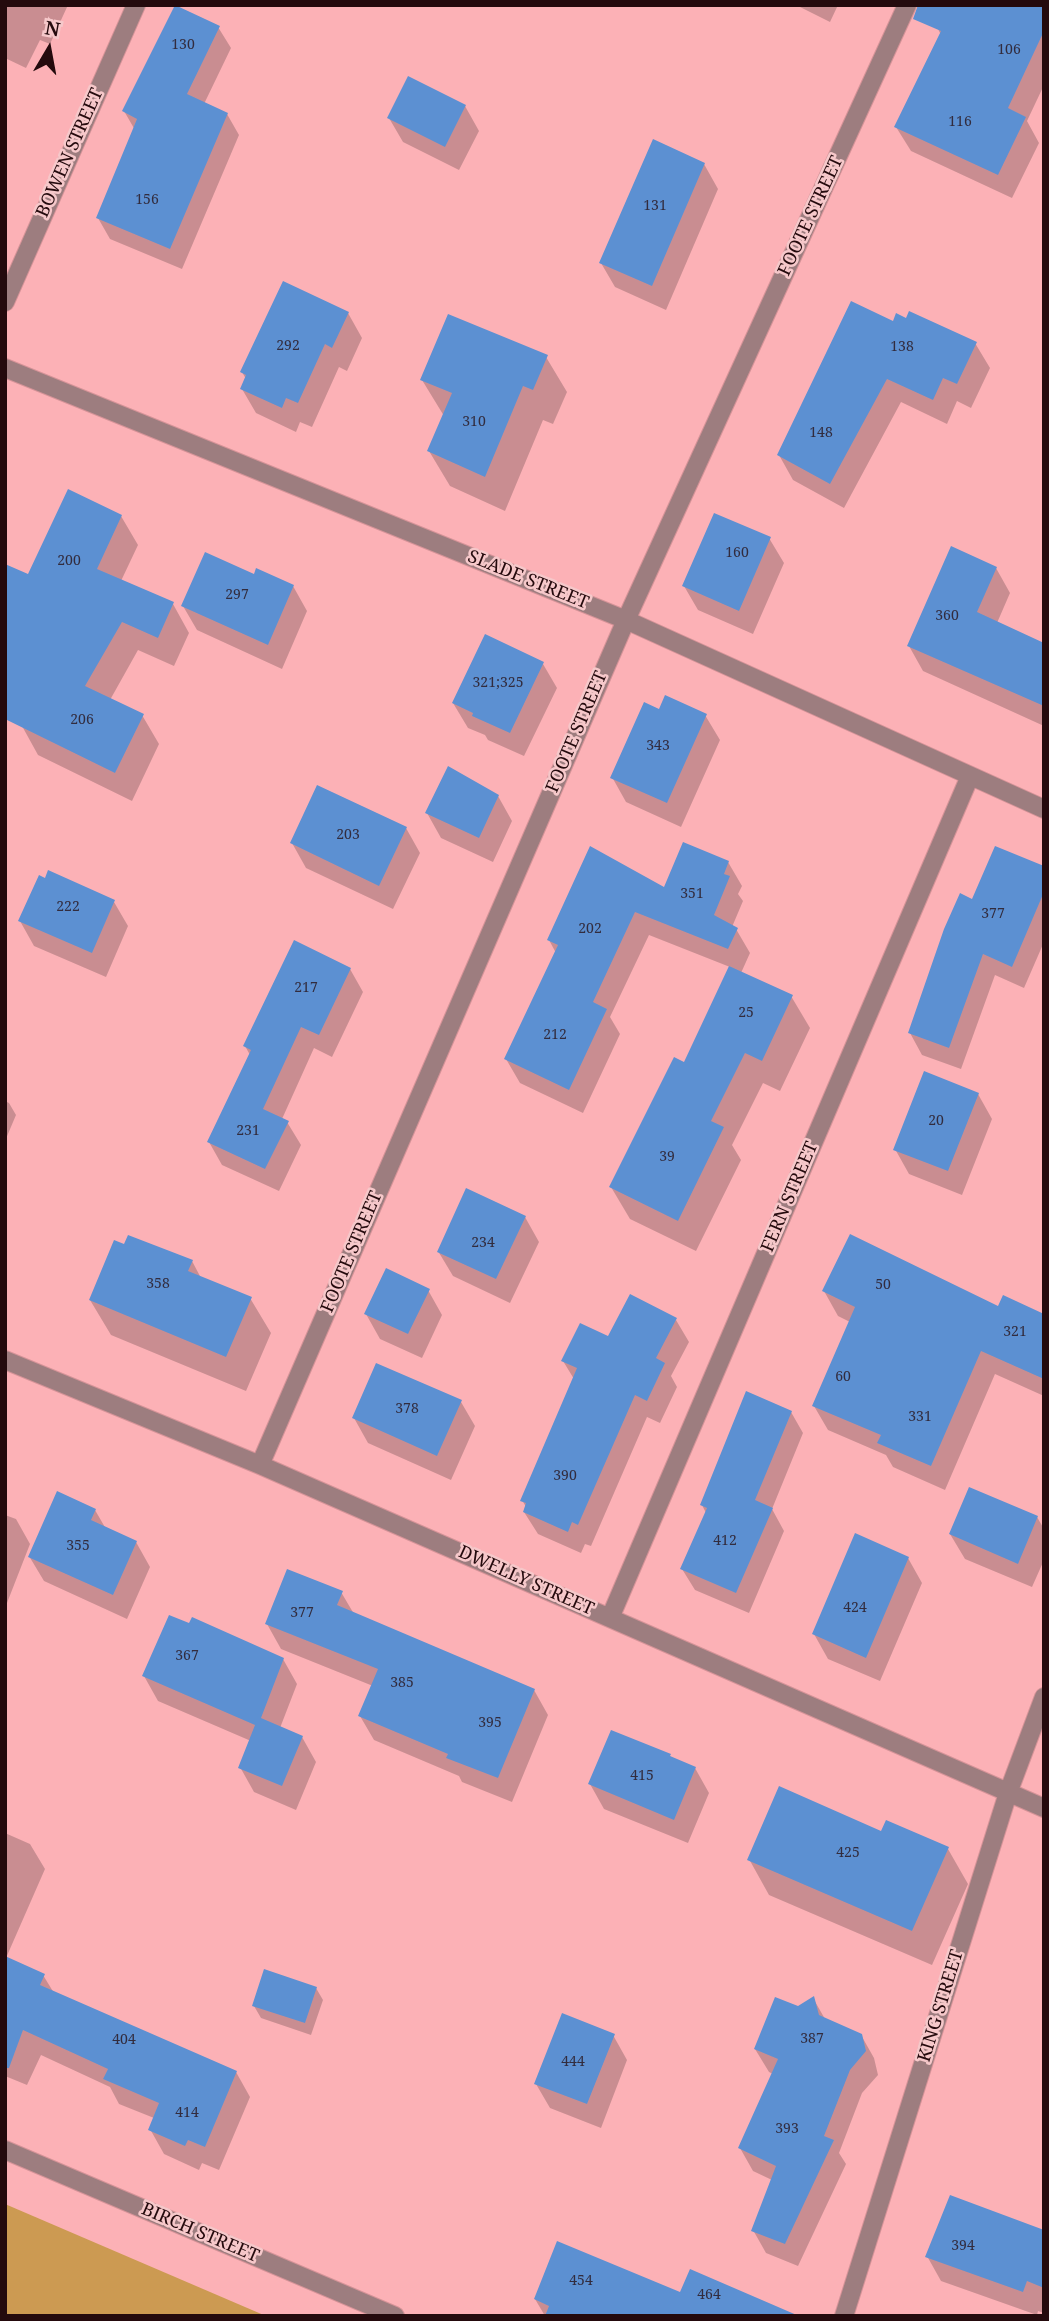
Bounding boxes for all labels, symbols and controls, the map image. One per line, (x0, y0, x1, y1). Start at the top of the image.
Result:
north arrow (14, 14, 84, 84)
text: N (43, 14, 62, 42)
house number: 130 (171, 37, 195, 53)
house number: 106 (997, 42, 1021, 58)
street label: BOWEN STREET (32, 85, 108, 221)
house number: 116 (948, 114, 972, 130)
street label: FOOTE STREET (774, 153, 848, 279)
house number: 156 (135, 192, 159, 208)
house number: 131 (643, 198, 667, 214)
house number: 292 (276, 338, 300, 354)
house number: 138 (890, 339, 914, 355)
house number: 310 (462, 414, 486, 430)
house number: 148 (809, 425, 833, 441)
house number: 160 (725, 545, 749, 561)
street label: SLADE STREET (464, 546, 592, 614)
house number: 200 (57, 553, 81, 569)
house number: 297 (225, 587, 249, 603)
house number: 360 (935, 608, 959, 624)
street label: FOOTE STREET (542, 668, 612, 796)
house number: 321;325 (473, 675, 523, 691)
house number: 206 (70, 712, 94, 728)
house number: 343 (646, 738, 670, 754)
house number: 203 (336, 827, 360, 843)
house number: 351 (680, 886, 704, 902)
house number: 222 (56, 899, 80, 915)
house number: 377 (981, 906, 1005, 922)
house number: 202 (578, 921, 602, 937)
house number: 217 (294, 980, 318, 996)
house number: 25 (738, 1005, 754, 1021)
house number: 212 (543, 1027, 567, 1043)
house number: 20 (928, 1113, 944, 1129)
house number: 231 (236, 1123, 260, 1139)
street label: FERN STREET (757, 1139, 823, 1255)
house number: 39 (659, 1149, 675, 1165)
street label: FOOTE STREET (317, 1188, 387, 1316)
house number: 234 (471, 1235, 495, 1251)
house number: 358 (146, 1276, 170, 1292)
house number: 50 (875, 1277, 891, 1293)
house number: 321 (1003, 1324, 1027, 1340)
house number: 60 (835, 1369, 851, 1385)
house number: 378 (395, 1401, 419, 1417)
house number: 331 (908, 1409, 932, 1425)
house number: 390 (553, 1468, 577, 1484)
house number: 412 (713, 1533, 737, 1549)
house number: 355 (66, 1538, 90, 1554)
street label: DWELLY STREET (455, 1541, 597, 1621)
house number: 424 (843, 1600, 867, 1616)
house number: 377 (290, 1605, 314, 1621)
house number: 367 (175, 1648, 199, 1664)
house number: 385 (390, 1675, 414, 1691)
house number: 395 (478, 1715, 502, 1731)
house number: 415 (630, 1768, 654, 1784)
house number: 425 (836, 1845, 860, 1861)
street label: KING STREET (914, 1947, 968, 2065)
house number: 387 (800, 2031, 824, 2047)
house number: 404 (112, 2032, 136, 2048)
house number: 444 (561, 2054, 585, 2070)
house number: 414 (175, 2105, 199, 2121)
house number: 393 (775, 2121, 799, 2137)
street label: BIRCH STREET (138, 2199, 262, 2267)
house number: 394 (951, 2238, 975, 2254)
house number: 454 (569, 2273, 593, 2289)
house number: 464 (697, 2287, 721, 2303)

